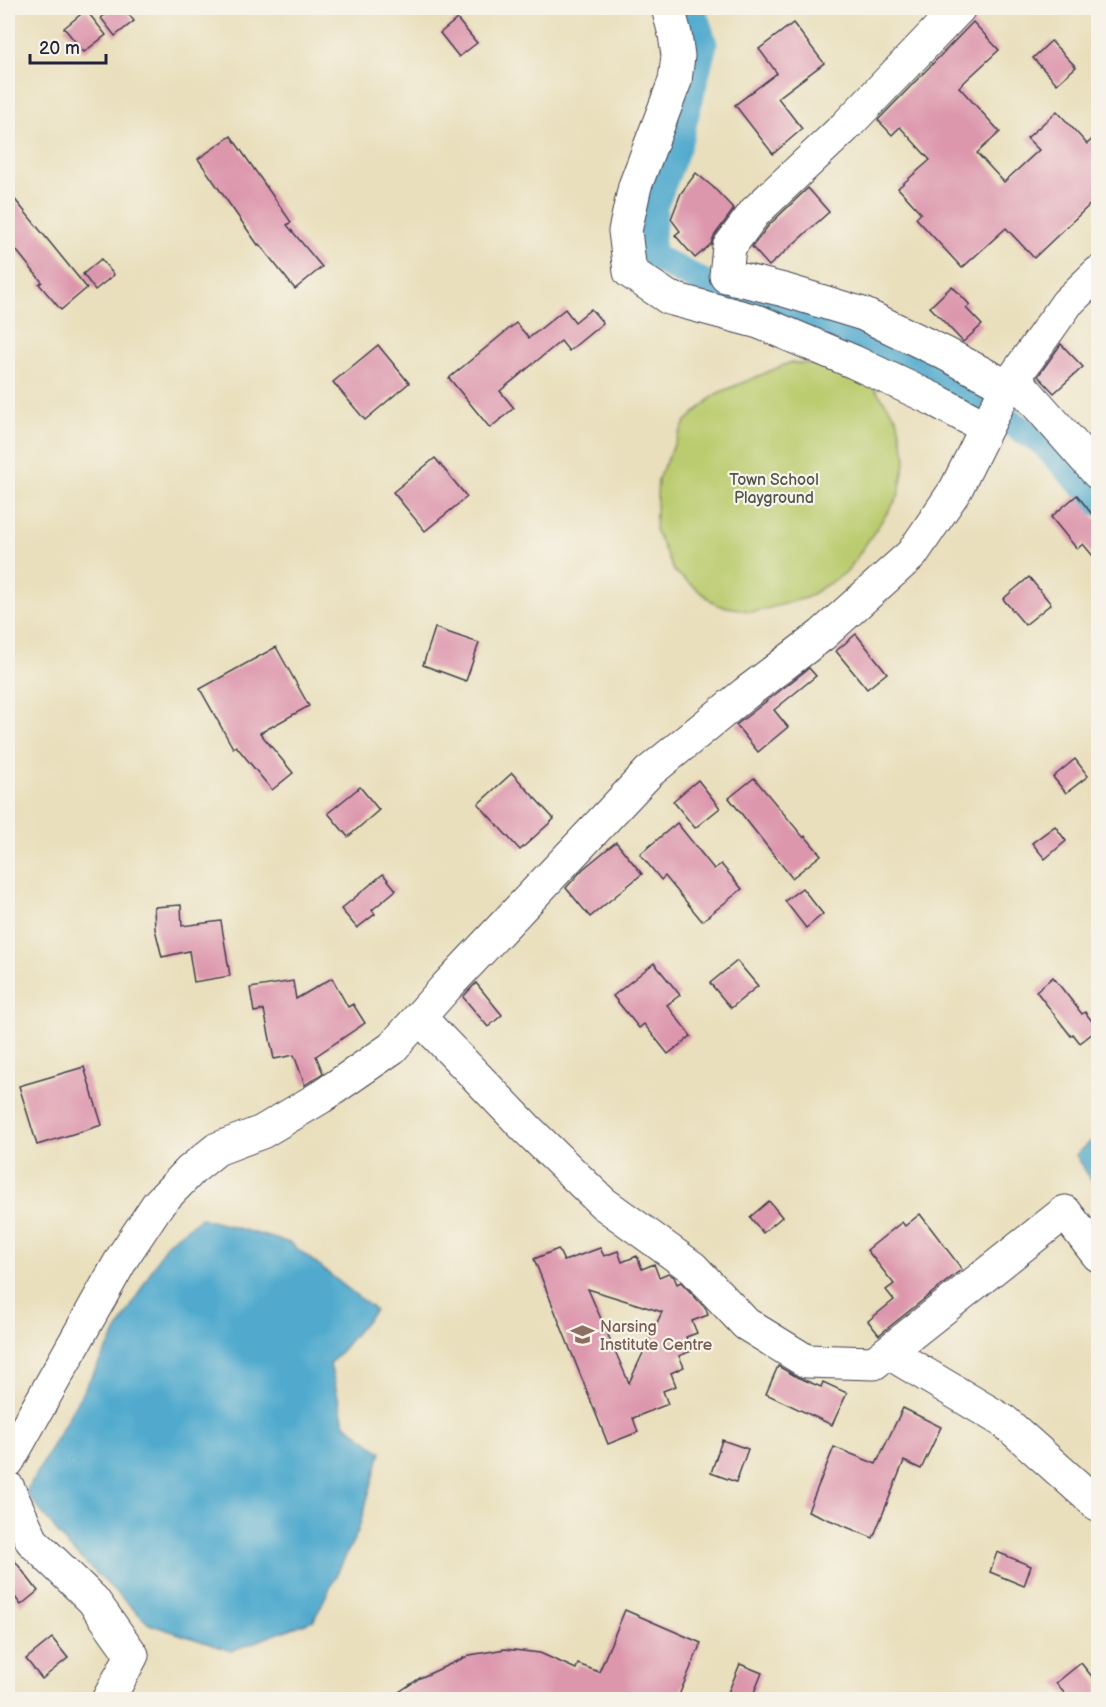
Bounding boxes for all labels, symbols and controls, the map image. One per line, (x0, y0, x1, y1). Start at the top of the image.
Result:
scale bar (30, 27, 106, 65)
text: 20 m (39, 38, 80, 59)
park label: Town School Playground (729, 471, 819, 508)
place label: Narsing Institute Centre (600, 1318, 713, 1355)
school or university icon: Narsing Institute Centre (569, 1322, 595, 1348)

